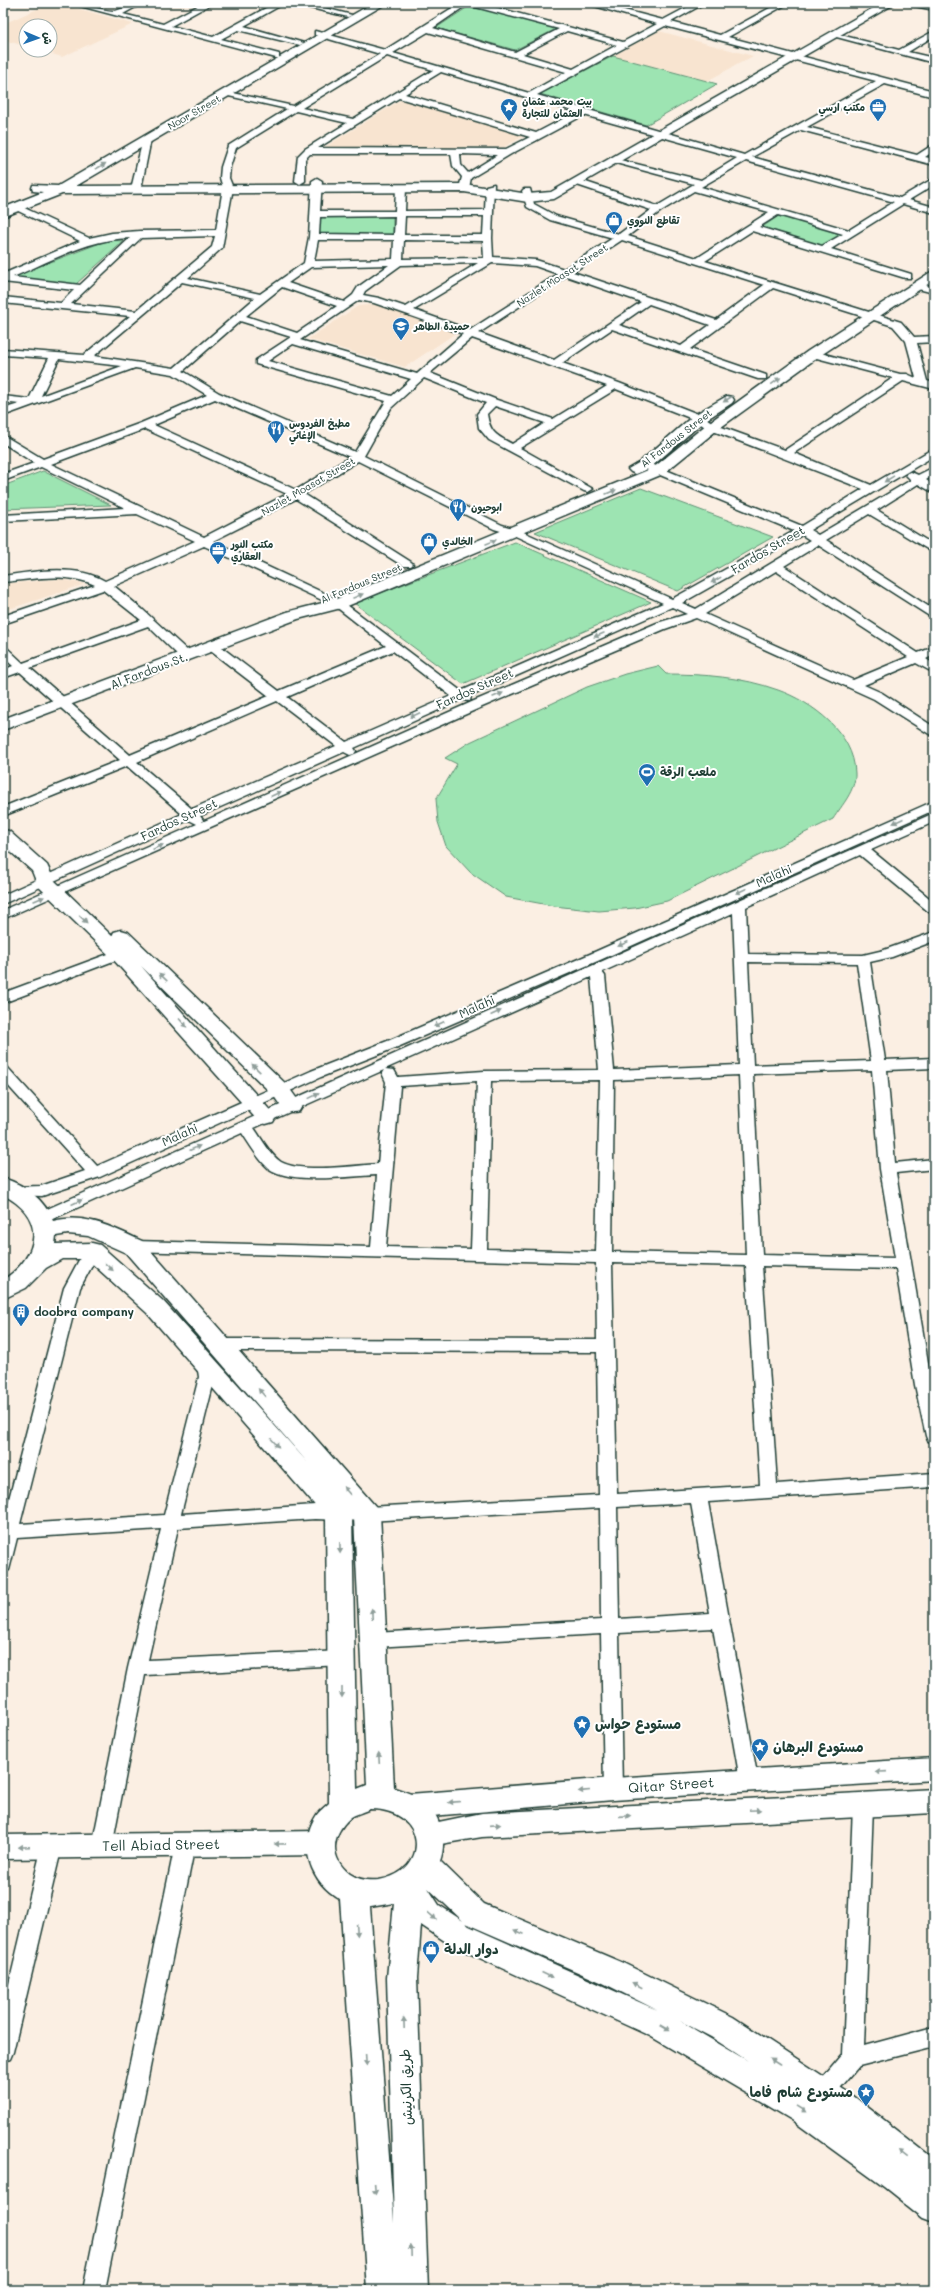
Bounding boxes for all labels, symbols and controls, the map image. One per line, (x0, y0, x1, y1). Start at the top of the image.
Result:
north arrow (18, 18, 58, 58)
text: ش (41, 32, 56, 45)
street label: Noor Street (165, 91, 223, 133)
place label: بيت محمد عثمان العثمان للتجارة (522, 94, 592, 120)
place icon: بيت محمد عثمان العثمان للتجارة (499, 97, 519, 122)
office icon: مكتب ارسي (868, 97, 888, 122)
place label: مكتب ارسي (818, 100, 865, 117)
one-way arrow (95, 163, 107, 169)
shop icon: تقاطع النووي (604, 210, 624, 235)
place label: تقاطع النووي (627, 213, 680, 229)
street label: Nazlet Moasat Street (514, 240, 610, 310)
school or university icon: حميدة الطاهر (391, 316, 411, 341)
place label: حميدة الطاهر (413, 319, 470, 333)
one-way arrow (770, 377, 781, 385)
one-way arrow (723, 395, 733, 403)
street label: Al Fardous Street (637, 406, 715, 470)
place label: مطبخ الفردوس الإغاثي (289, 416, 350, 445)
restaurant icon: مطبخ الفردوس الإغاثي (266, 419, 286, 444)
street label: Nazlet Moasat Street (259, 453, 357, 519)
one-way arrow (884, 475, 894, 483)
one-way arrow (605, 488, 617, 494)
restaurant icon: ابوحيون (448, 497, 468, 522)
place label: ابوحيون (471, 500, 502, 514)
street label: Fardos Street (728, 522, 807, 577)
shop icon: الخالدي (419, 531, 439, 556)
place label: الخالدي (442, 534, 473, 550)
place label: مكتب النور العقاري (230, 537, 273, 565)
one-way arrow (485, 538, 497, 545)
office icon: مكتب النور العقاري (208, 540, 228, 565)
street label: Al Fardous Street (318, 560, 404, 606)
one-way arrow (710, 577, 722, 583)
one-way arrow (352, 593, 364, 599)
one-way arrow (593, 632, 604, 638)
street label: Al Fardous St. (108, 648, 190, 692)
street label: Fardos Street (434, 664, 516, 712)
one-way arrow (492, 692, 504, 698)
one-way arrow (410, 712, 421, 718)
sports icon: ملعب الرقة (637, 762, 657, 787)
place label: ملعب الرقة (660, 763, 716, 779)
one-way arrow (271, 791, 282, 797)
street label: Fardos Street (138, 794, 219, 844)
one-way arrow (892, 818, 904, 824)
one-way arrow (152, 844, 163, 850)
street label: Malahi (753, 860, 794, 890)
one-way arrow (736, 888, 747, 894)
one-way arrow (33, 896, 45, 902)
one-way arrow (78, 915, 88, 924)
one-way arrow (617, 941, 629, 947)
one-way arrow (158, 972, 168, 982)
street label: Malahi (456, 991, 497, 1021)
one-way arrow (490, 1010, 502, 1016)
one-way arrow (178, 1019, 187, 1028)
one-way arrow (434, 1021, 445, 1027)
one-way arrow (251, 1063, 261, 1072)
one-way arrow (308, 1093, 320, 1099)
street label: Malahi (159, 1119, 200, 1149)
one-way arrow (189, 1145, 201, 1152)
one-way arrow (71, 1199, 82, 1205)
one-way arrow (104, 1262, 115, 1271)
building icon: doobra company (11, 1302, 31, 1327)
place label: doobra company (34, 1303, 135, 1319)
one-way arrow (257, 1388, 266, 1399)
one-way arrow (271, 1437, 280, 1448)
one-way arrow (343, 1486, 352, 1497)
one-way arrow (337, 1542, 343, 1555)
one-way arrow (369, 1608, 376, 1620)
one-way arrow (339, 1686, 345, 1699)
place icon: مستودع حواس (572, 1714, 592, 1739)
place label: مستودع حواس (595, 1714, 681, 1734)
place icon: مستودع البرهان (750, 1737, 770, 1762)
place label: مستودع البرهان (773, 1737, 864, 1757)
one-way arrow (376, 1752, 383, 1764)
one-way arrow (875, 1768, 887, 1775)
street label: Qitar Street (627, 1772, 715, 1797)
one-way arrow (578, 1788, 590, 1795)
one-way arrow (448, 1799, 460, 1805)
one-way arrow (749, 1807, 762, 1813)
one-way arrow (619, 1813, 631, 1820)
one-way arrow (489, 1821, 501, 1828)
street label: Tell Abiad Street (102, 1834, 220, 1855)
one-way arrow (273, 1841, 286, 1847)
one-way arrow (18, 1843, 30, 1850)
one-way arrow (427, 1911, 437, 1920)
one-way arrow (353, 1924, 360, 1936)
one-way arrow (512, 1929, 524, 1935)
shop icon: دوار الدلة (421, 1939, 441, 1964)
place label: دوار الدلة (444, 1939, 499, 1958)
one-way arrow (541, 1972, 553, 1978)
one-way arrow (632, 1982, 643, 1988)
one-way arrow (400, 2017, 407, 2029)
one-way arrow (659, 2025, 671, 2032)
street label: طريق الكرنيش (395, 2048, 416, 2126)
one-way arrow (362, 2054, 369, 2066)
one-way arrow (770, 2058, 780, 2066)
place label: مستودع شام فاما (750, 2082, 853, 2103)
place icon: مستودع شام فاما (856, 2082, 876, 2107)
one-way arrow (795, 2106, 807, 2113)
one-way arrow (898, 2150, 909, 2158)
one-way arrow (372, 2183, 379, 2196)
one-way arrow (408, 2244, 414, 2257)

